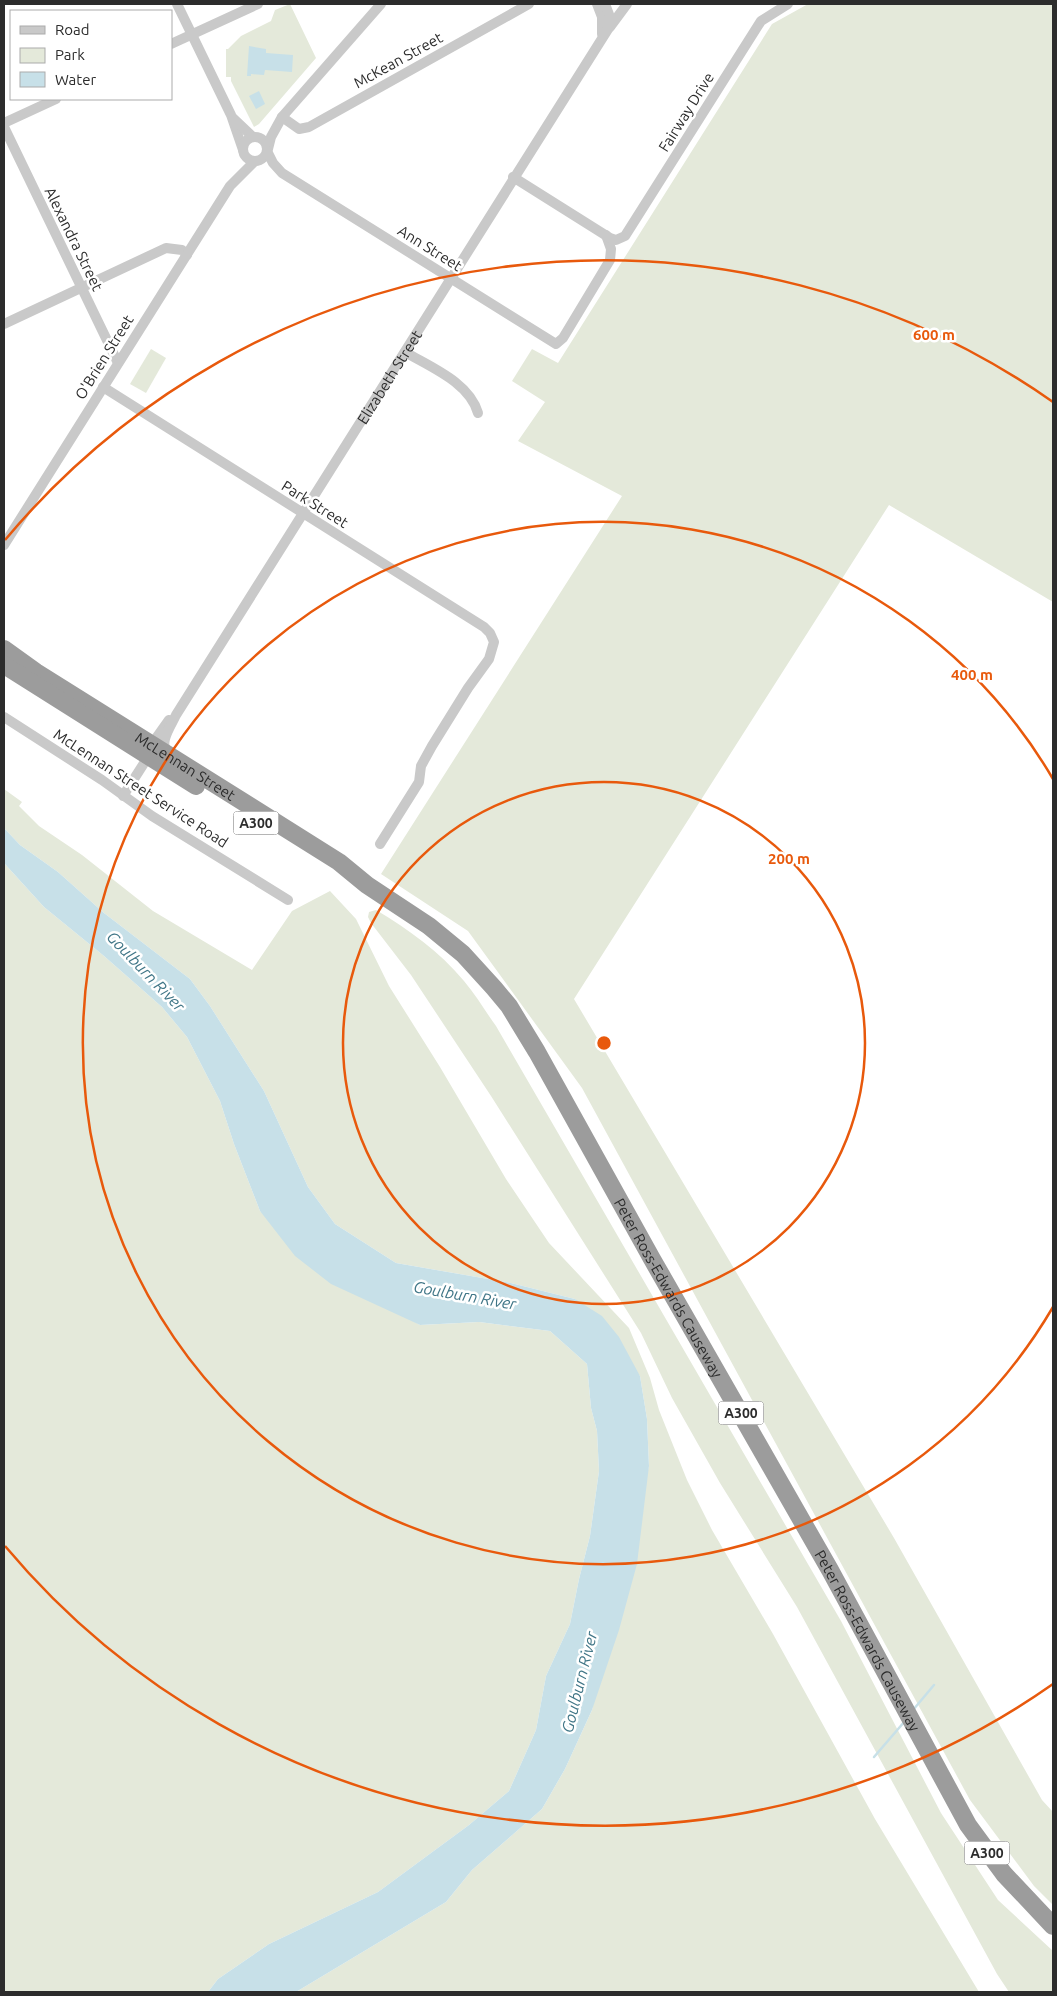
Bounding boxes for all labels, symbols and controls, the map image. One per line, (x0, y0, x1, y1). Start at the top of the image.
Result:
legend (10, 10, 172, 100)
text: Road (55, 21, 90, 38)
street label: McKean Street (351, 29, 445, 91)
text: Park (55, 46, 85, 63)
street label: Fairway Drive (655, 69, 717, 155)
text: Water (55, 71, 96, 88)
street label: Alexandra Street (42, 184, 107, 294)
street label: Ann Street (395, 222, 465, 274)
street label: O'Brien Street (71, 312, 137, 402)
text: 600 m (913, 326, 955, 343)
street label: Elizabeth Street (353, 327, 425, 427)
street label: Park Street (279, 477, 351, 531)
text: 400 m (951, 666, 993, 683)
street label: McLennan Street Service Road (51, 725, 231, 851)
street label: McLennan Street (132, 728, 239, 804)
road number: A300 (234, 811, 278, 834)
text: 200 m (768, 850, 810, 867)
water label: Goulburn River (103, 927, 189, 1015)
centre of rings (595, 1034, 613, 1052)
street label: Peter Ross-Edwards Causeway (611, 1195, 726, 1380)
water label: Goulburn River (412, 1277, 519, 1313)
road number: A300 (718, 1402, 764, 1425)
street label: Peter Ross-Edwards Causeway (812, 1547, 924, 1734)
water label: Goulburn River (558, 1629, 601, 1735)
road number: A300 (964, 1842, 1010, 1865)

